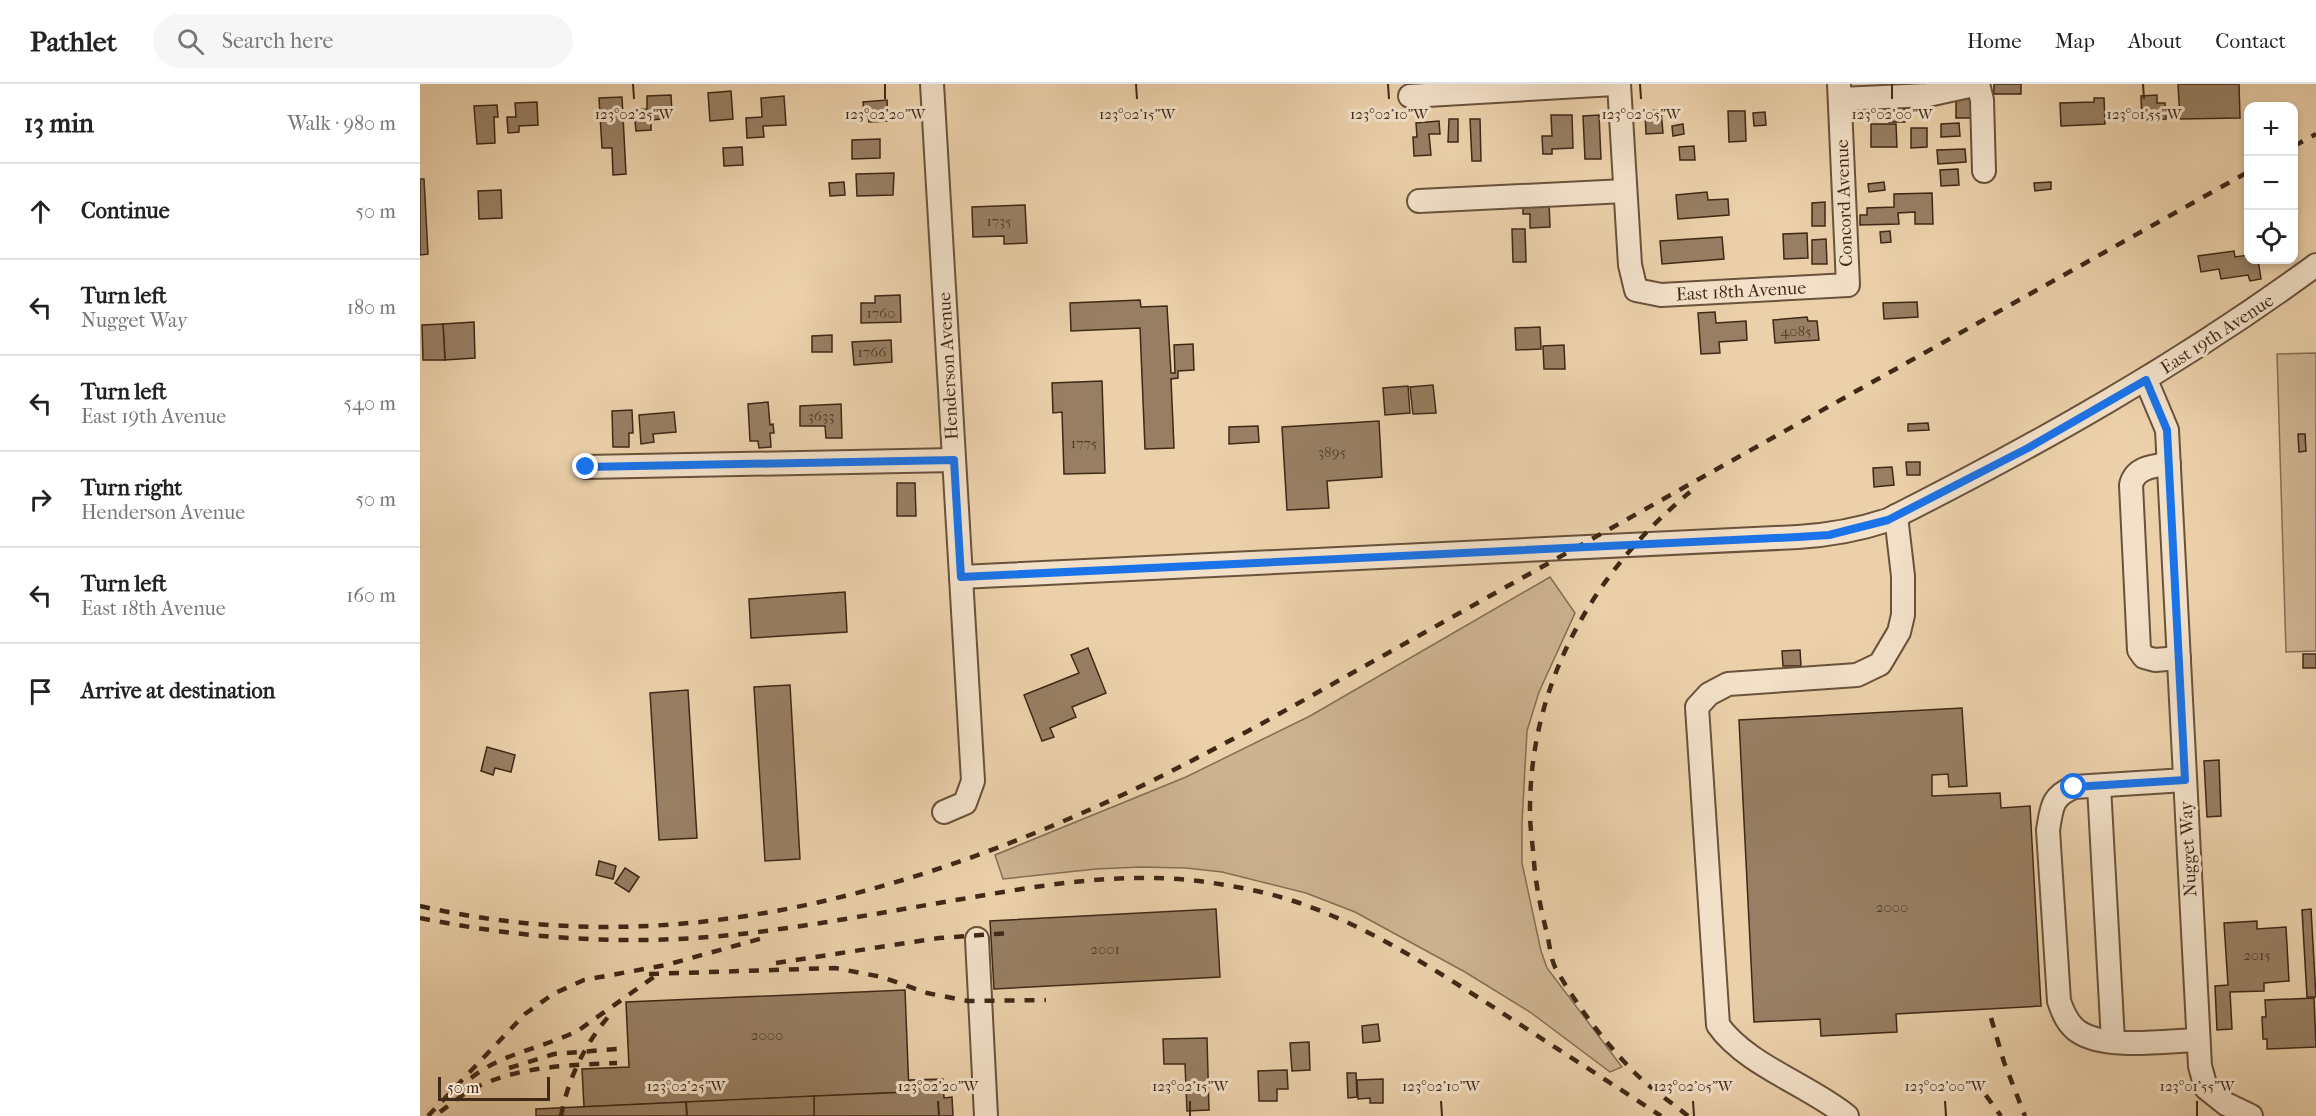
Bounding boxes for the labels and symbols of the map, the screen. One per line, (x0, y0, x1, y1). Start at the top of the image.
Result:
text: 123°02'25"W (595, 105, 675, 123)
text: 123°02'20"W (845, 105, 926, 123)
text: 123°02'15"W (1099, 105, 1176, 123)
text: 123°02'10"W (1350, 105, 1429, 123)
text: 123°02'05"W (1601, 105, 1682, 123)
text: 123°02'00"W (1852, 105, 1934, 123)
text: 123°01'55"W (2107, 105, 2183, 123)
street label: Concord Avenue (1832, 139, 1857, 267)
house number: 1735 (986, 212, 1012, 230)
street label: East 18th Avenue (1675, 278, 1807, 305)
street label: East 19th Avenue (2157, 290, 2278, 379)
street label: Henderson Avenue (934, 292, 963, 440)
house number: 1760 (867, 304, 896, 322)
house number: 4085 (1780, 322, 1812, 340)
house number: 1766 (858, 343, 887, 361)
house number: 3633 (808, 407, 834, 425)
house number: 1775 (1071, 434, 1097, 452)
house number: 3895 (1318, 443, 1346, 461)
route end (572, 453, 598, 479)
route start (2060, 773, 2086, 799)
street label: Nugget Way (2175, 799, 2201, 897)
house number: 2000 (1876, 898, 1908, 916)
house number: 2001 (1090, 940, 1120, 958)
house number: 2015 (2243, 946, 2271, 964)
house number: 2000 (751, 1026, 783, 1044)
scale bar (438, 1074, 550, 1102)
text: 123°02'25"W (647, 1077, 727, 1095)
text: 123°02'20"W (898, 1077, 979, 1095)
text: 123°02'15"W (1152, 1077, 1229, 1095)
text: 123°02'10"W (1402, 1077, 1481, 1095)
text: 123°02'05"W (1653, 1077, 1734, 1095)
text: 123°02'00"W (1905, 1077, 1987, 1095)
text: 123°01'55"W (2160, 1077, 2236, 1095)

